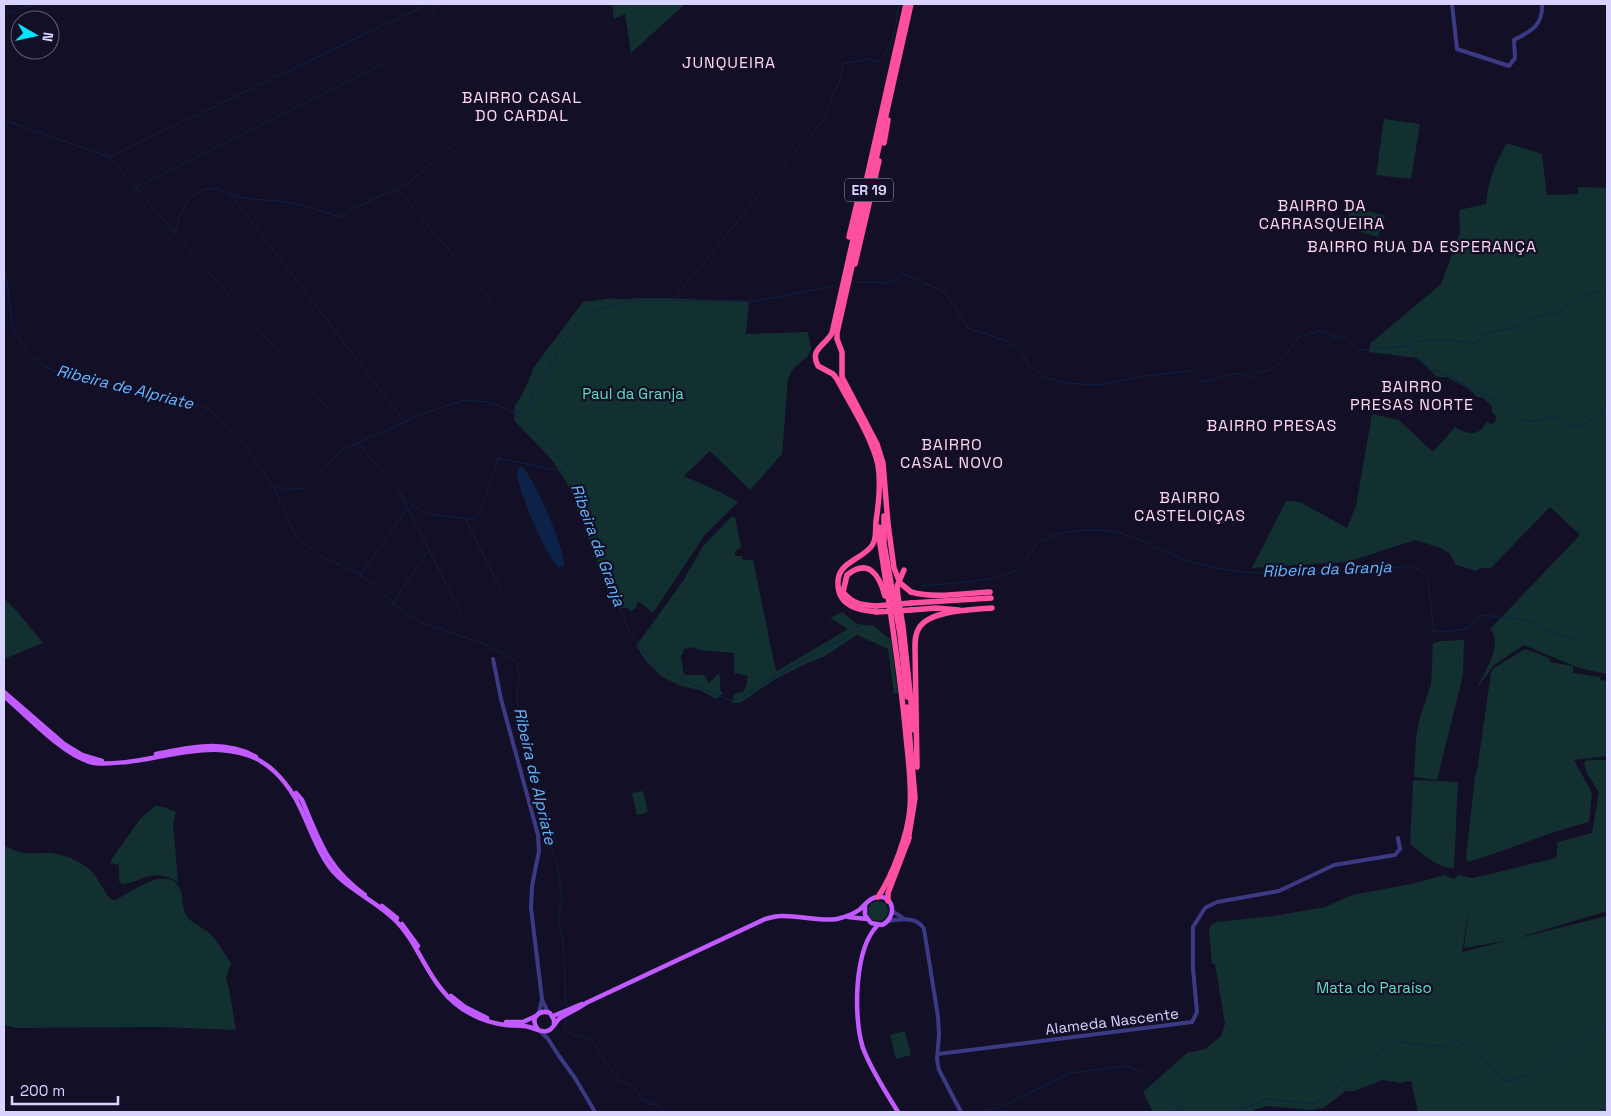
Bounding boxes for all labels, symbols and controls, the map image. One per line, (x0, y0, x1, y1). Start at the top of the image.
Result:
north arrow (10, 10, 60, 60)
text: N (38, 31, 57, 43)
district label: JUNQUEIRA (682, 52, 776, 73)
district label: BAIRRO CASAL DO CARDAL (462, 87, 582, 126)
road number: ER 19 (845, 178, 893, 202)
district label: BAIRRO DA CARRASQUEIRA (1259, 195, 1385, 234)
district label: BAIRRO RUA DA ESPERANÇA (1307, 236, 1537, 257)
water label: Ribeira de Alpriate (55, 360, 196, 414)
district label: BAIRRO PRESAS NORTE (1350, 376, 1474, 415)
park label: Paul da Granja (582, 384, 684, 403)
district label: BAIRRO PRESAS (1207, 415, 1337, 436)
district label: BAIRRO CASAL NOVO (900, 434, 1004, 473)
water label: Ribeira da Granja (566, 481, 630, 610)
district label: BAIRRO CASTELOIÇAS (1134, 487, 1246, 526)
water label: Ribeira da Granja (1262, 556, 1393, 582)
water label: Ribeira de Alpriate (509, 705, 561, 847)
park label: Mata do Paraíso (1316, 978, 1432, 997)
street label: Alameda Nascente (1044, 1003, 1180, 1039)
scale bar (12, 1074, 119, 1106)
text: 200 m (20, 1081, 65, 1100)

